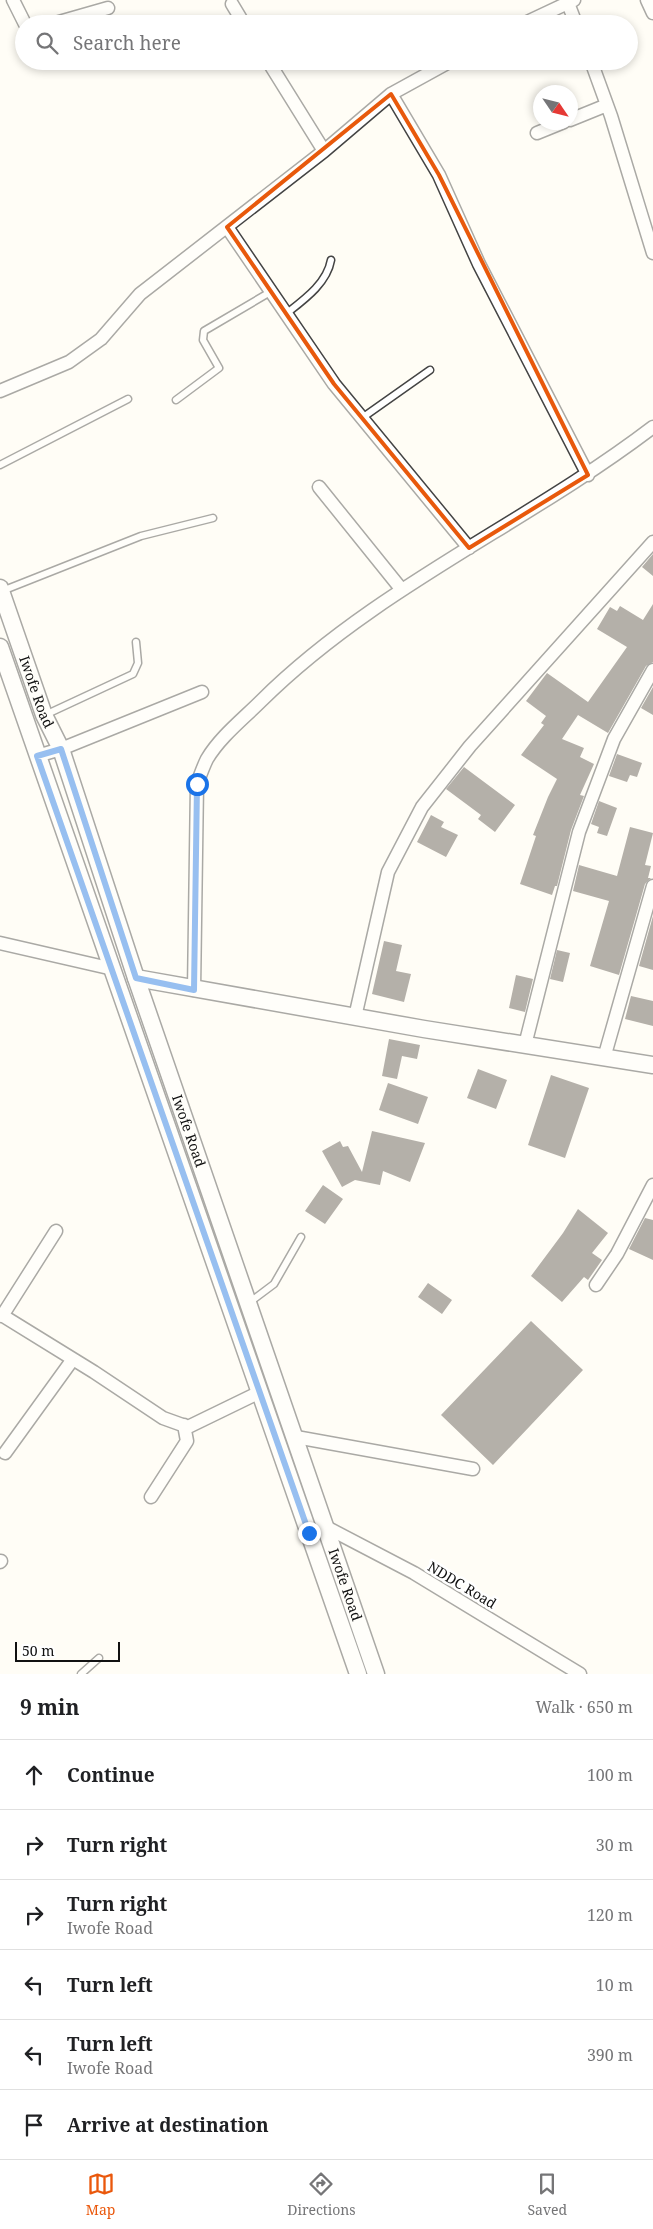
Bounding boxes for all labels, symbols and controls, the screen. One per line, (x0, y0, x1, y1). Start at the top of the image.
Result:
search box (15, 15, 638, 70)
icon: search (33, 29, 61, 57)
text: Search here (73, 30, 181, 56)
north arrow (533, 85, 578, 130)
street label: Iwofe Road (15, 653, 59, 731)
route start (186, 773, 209, 796)
street label: Iwofe Road (168, 1092, 211, 1170)
route end (298, 1522, 321, 1545)
street label: Iwofe Road (324, 1546, 367, 1623)
street label: NDDC Road (424, 1557, 501, 1613)
scale bar (15, 1639, 120, 1662)
text: 50 m (22, 1641, 55, 1660)
text: 9 min (20, 1693, 79, 1721)
text: Walk · 650 m (536, 1696, 633, 1718)
icon: ahead (20, 1761, 48, 1789)
text: Continue (67, 1762, 155, 1788)
text: 100 m (587, 1764, 633, 1786)
icon: right (20, 1831, 48, 1859)
text: Turn right (67, 1832, 167, 1858)
text: 30 m (596, 1834, 633, 1856)
text: Turn right (67, 1891, 167, 1917)
icon: right (20, 1901, 48, 1929)
text: 120 m (587, 1904, 633, 1926)
text: Iwofe Road (67, 1917, 153, 1939)
icon: left (20, 1971, 48, 1999)
text: Turn left (67, 1972, 153, 1998)
text: 10 m (596, 1974, 633, 1996)
text: Turn left (67, 2031, 153, 2057)
icon: left (20, 2041, 48, 2069)
text: 390 m (587, 2044, 633, 2066)
text: Iwofe Road (67, 2057, 153, 2079)
icon: arrive (20, 2111, 48, 2139)
text: Arrive at destination (67, 2112, 269, 2138)
tab: Map (86, 2170, 115, 2219)
tab: Directions (287, 2170, 356, 2219)
tab: Saved (527, 2170, 567, 2219)

